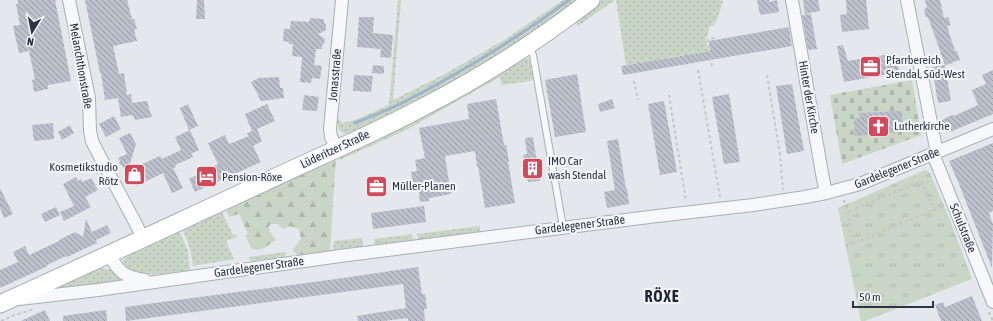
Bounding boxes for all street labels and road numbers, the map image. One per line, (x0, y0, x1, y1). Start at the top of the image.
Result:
street label: Melanchthonstraße (67, 22, 95, 110)
street label: Jonasstraße (326, 48, 344, 102)
street label: Hinter der Kirche (796, 59, 822, 135)
street label: Lüderitzer Straße (298, 127, 372, 171)
street label: Gardelegener Straße (852, 145, 942, 191)
street label: Schulstraße (947, 201, 979, 255)
street label: Gardelegener Straße (534, 213, 626, 237)
street label: Gardelegener Straße (213, 254, 305, 280)

